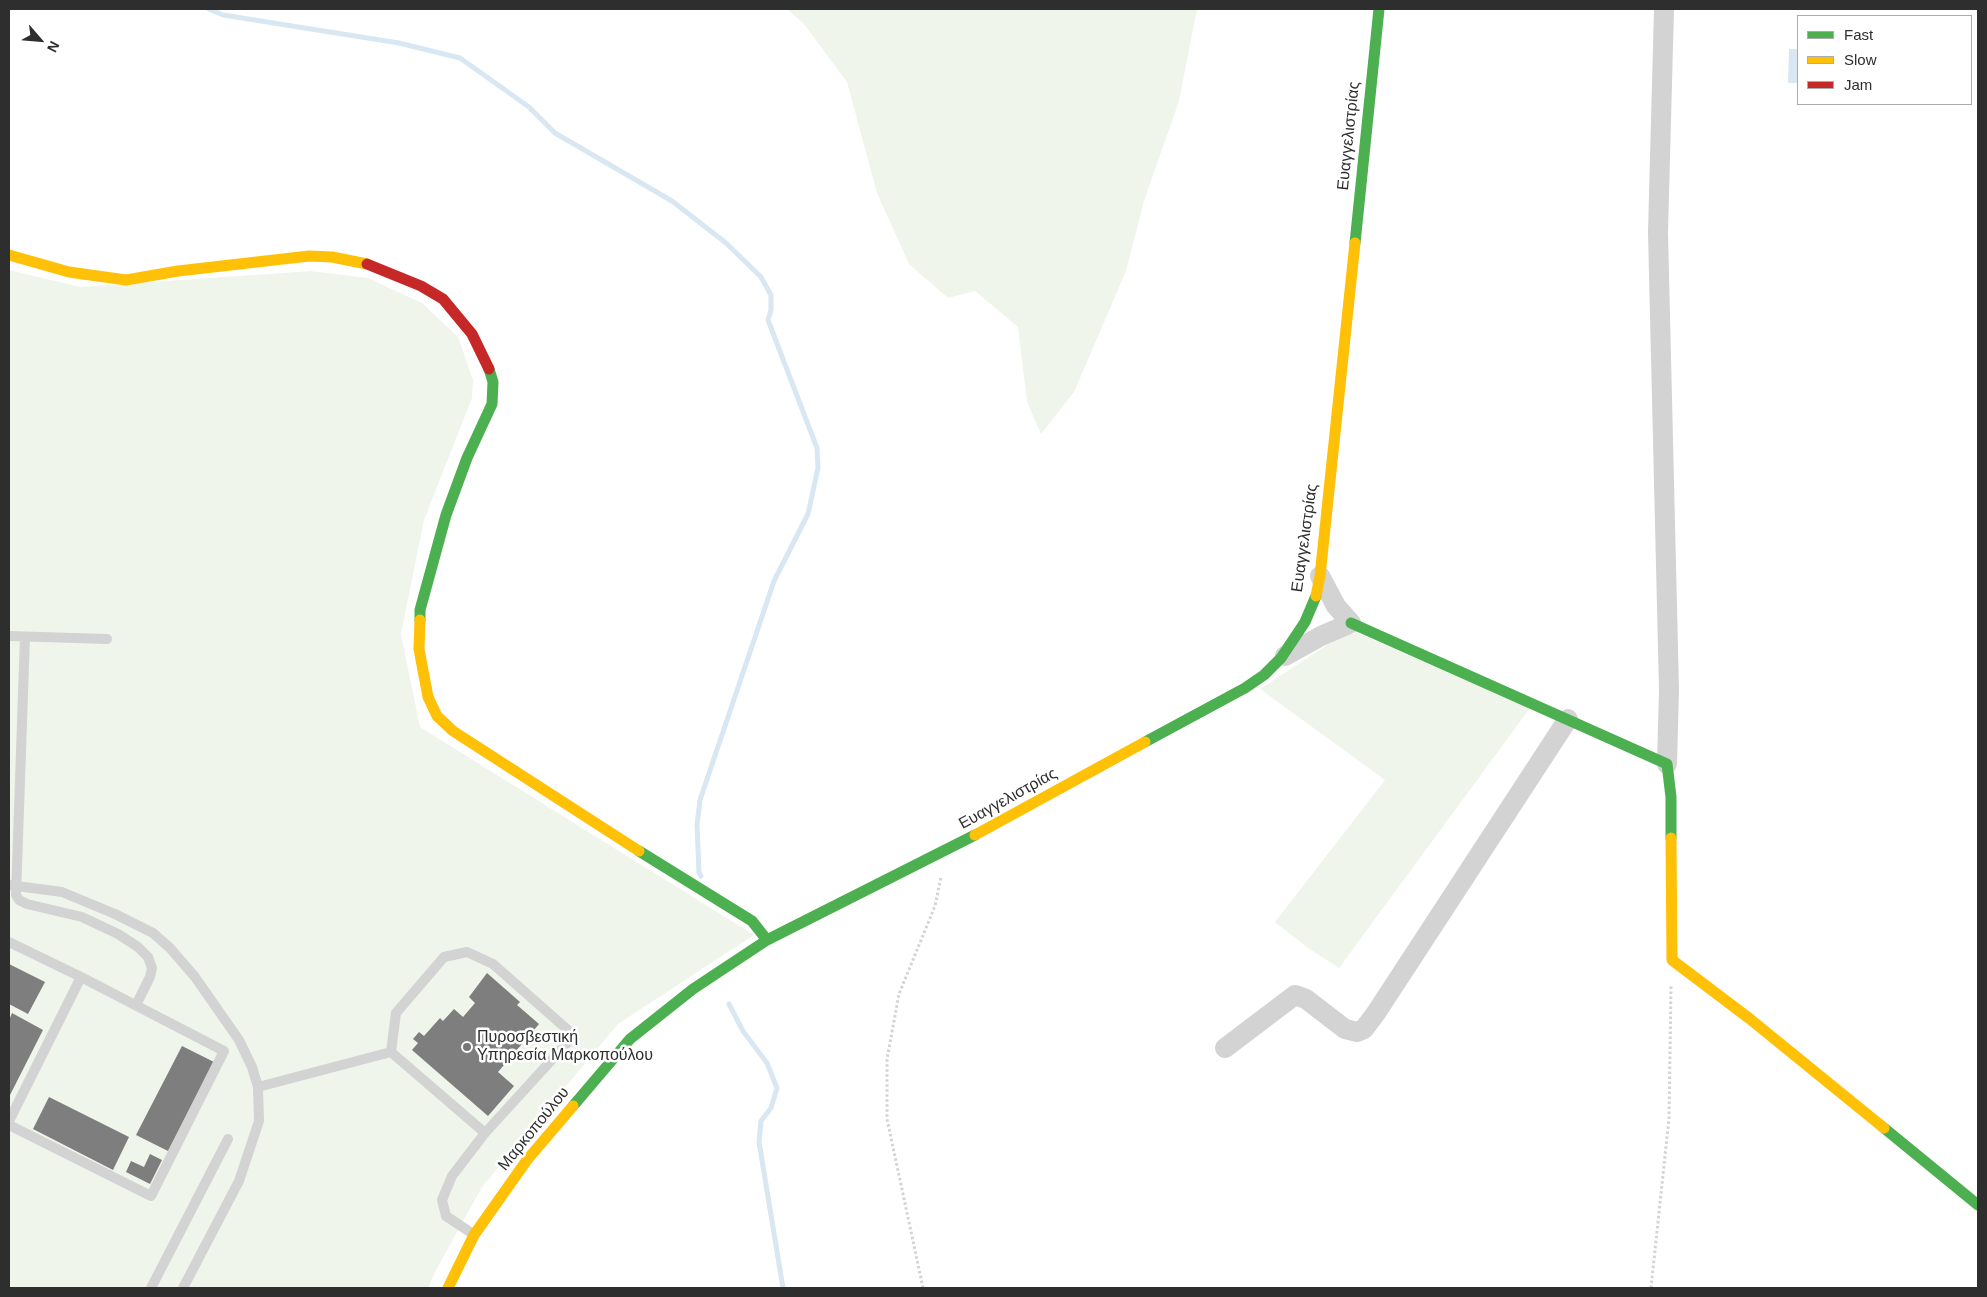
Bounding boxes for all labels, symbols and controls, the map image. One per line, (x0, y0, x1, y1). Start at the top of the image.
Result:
north arrow (15, 15, 65, 65)
legend (1797, 15, 1972, 105)
text: Fast (1844, 26, 1873, 43)
text: N (44, 39, 63, 55)
text: Slow (1844, 51, 1877, 68)
text: Jam (1844, 76, 1872, 93)
street label: Ευαγγελιστρίας (1334, 81, 1364, 191)
street label: Ευαγγελιστρίας (1288, 483, 1322, 593)
street label: Ευαγγελιστρίας (956, 764, 1060, 834)
place label: Πυροσβεστική Υπηρεσία Μαρκοπούλου (477, 1028, 653, 1066)
marker: Πυροσβεστική Υπηρεσία Μαρκοπούλου (461, 1041, 473, 1053)
street label: Μαρκοπούλου (494, 1083, 574, 1175)

